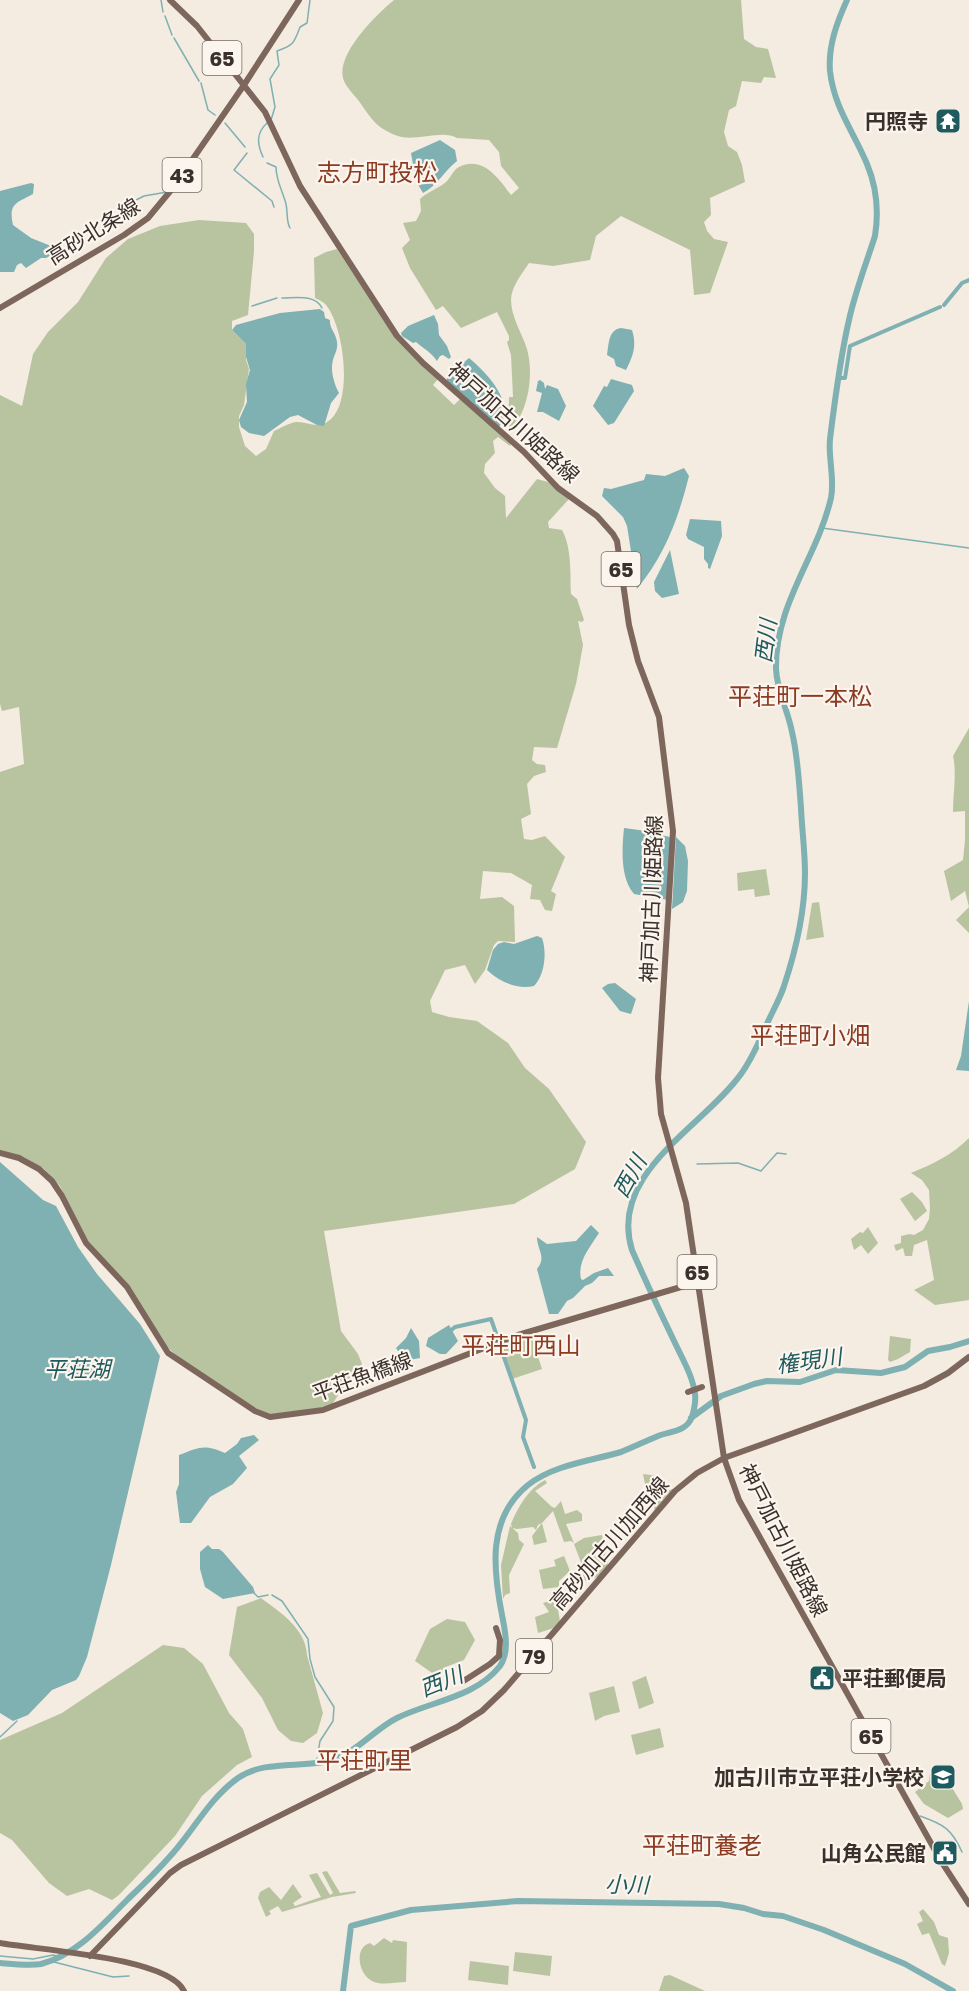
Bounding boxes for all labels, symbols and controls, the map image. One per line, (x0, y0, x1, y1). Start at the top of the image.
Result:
road number: 65 (202, 41, 242, 75)
temple icon: 円照寺 (933, 106, 963, 136)
place label: 円照寺 (865, 108, 928, 134)
district label: 志方町投松 (317, 157, 437, 186)
road number: 43 (162, 158, 201, 192)
street label: 高砂北条線 (42, 192, 144, 270)
street label: 神戸加古川姫路線 (443, 356, 585, 488)
road number: 65 (602, 552, 640, 586)
water label: 西川 (749, 616, 781, 664)
district label: 平荘町一本松 (728, 681, 872, 710)
street label: 神戸加古川姫路線 (635, 815, 667, 983)
district label: 平荘町小畑 (750, 1020, 870, 1049)
water label: 西川 (607, 1148, 652, 1202)
road number: 65 (678, 1255, 716, 1289)
district label: 平荘町西山 (461, 1330, 581, 1359)
water label: 権現川 (774, 1342, 846, 1378)
street label: 平荘魚橋線 (308, 1346, 416, 1406)
water label: 平荘湖 (44, 1355, 113, 1382)
street label: 神戸加古川姫路線 (734, 1459, 834, 1621)
street label: 高砂加古川加西線 (544, 1471, 674, 1615)
road number: 79 (516, 1639, 552, 1673)
water label: 西川 (416, 1659, 468, 1702)
public building icon: 平荘郵便局 (807, 1663, 837, 1693)
place label: 平荘郵便局 (842, 1665, 947, 1691)
road number: 65 (852, 1719, 890, 1753)
district label: 平荘町里 (316, 1745, 412, 1774)
school or university icon: 加古川市立平荘小学校 (928, 1762, 958, 1792)
place label: 加古川市立平荘小学校 (714, 1764, 924, 1790)
district label: 平荘町養老 (642, 1830, 762, 1859)
public building icon: 山角公民館 (930, 1838, 960, 1868)
place label: 山角公民館 (821, 1840, 926, 1866)
water label: 小川 (605, 1870, 651, 1898)

